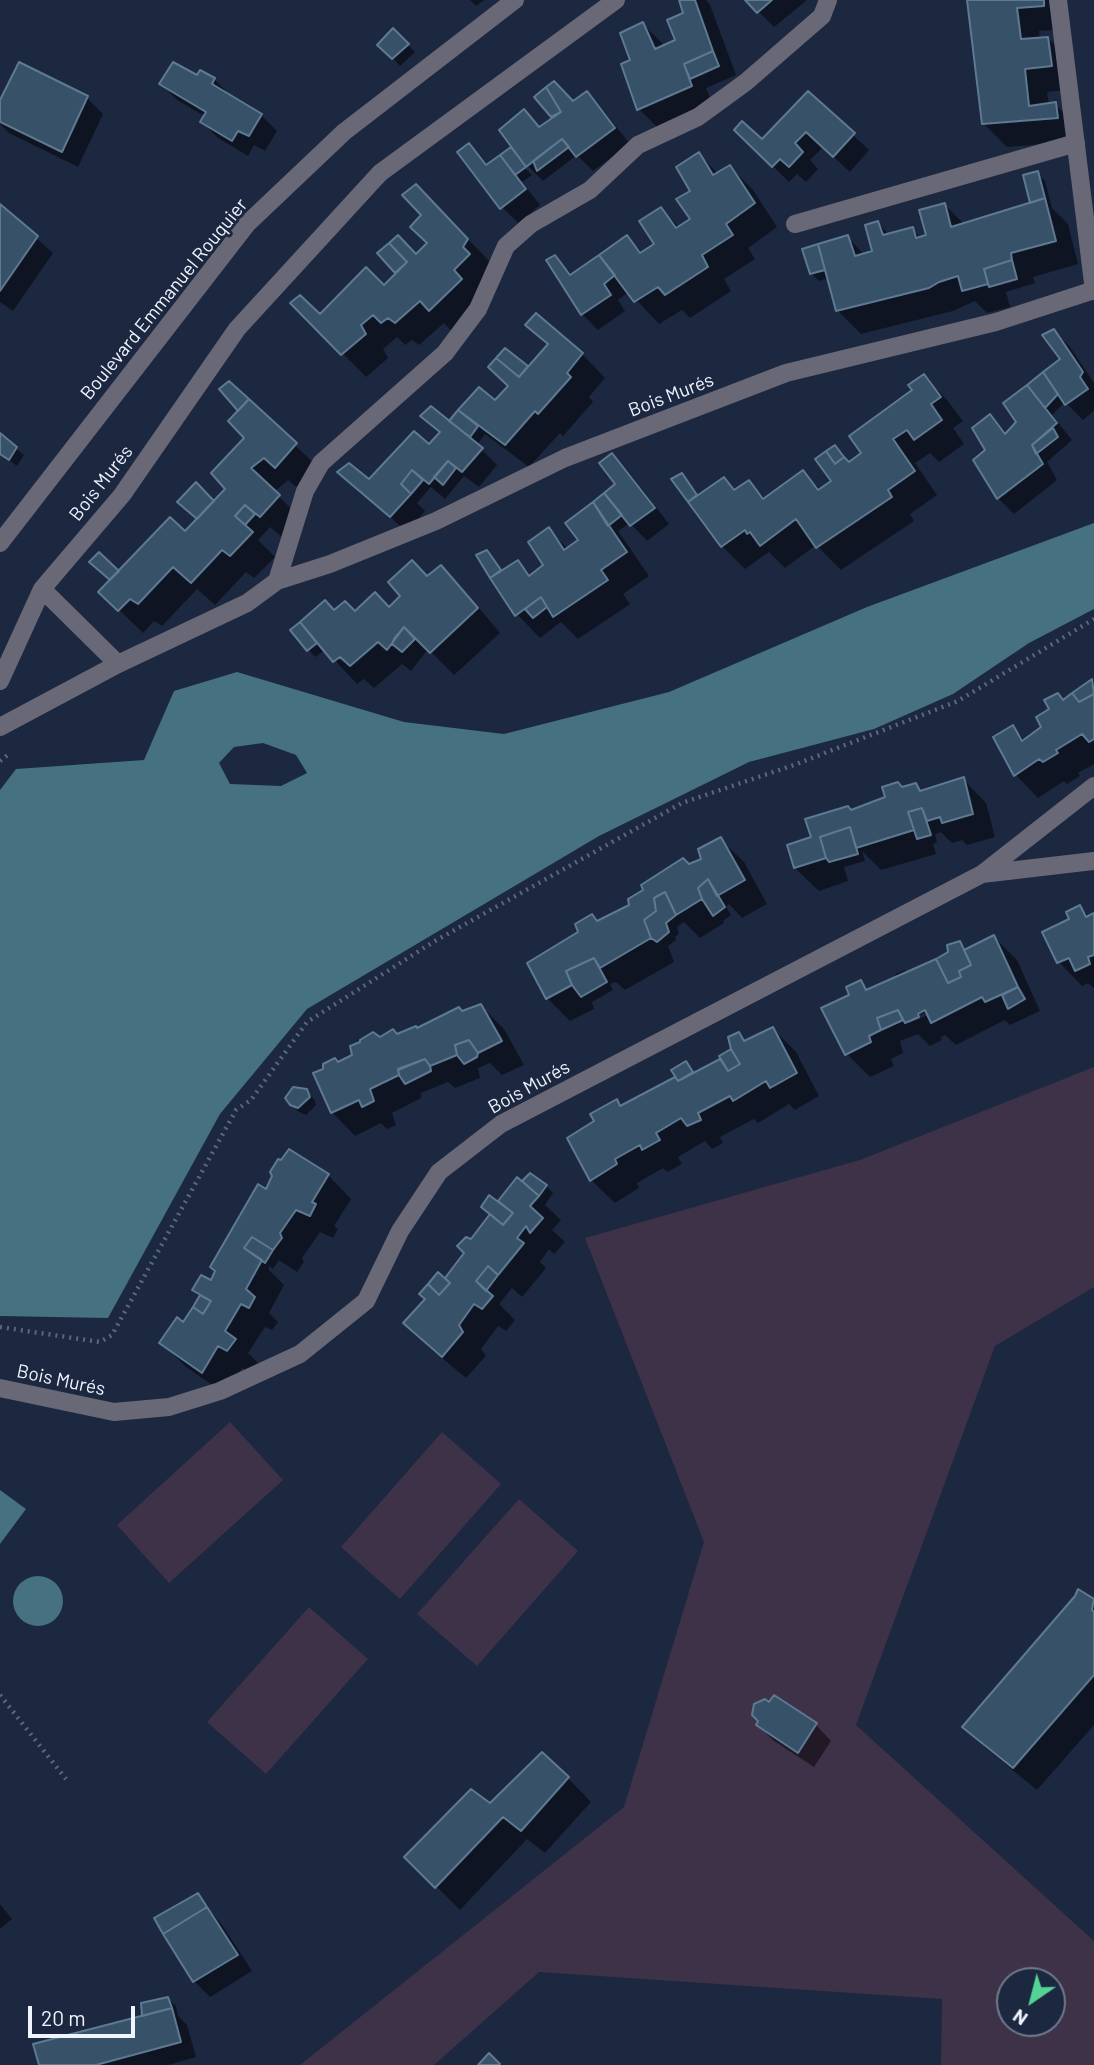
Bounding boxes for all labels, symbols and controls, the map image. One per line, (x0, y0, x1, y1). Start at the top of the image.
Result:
street label: Boulevard Emmanuel Rouquier (76, 194, 252, 404)
street label: Bois Murés (625, 368, 717, 422)
street label: Bois Murés (64, 441, 138, 525)
street label: Bois Murés (484, 1055, 574, 1119)
street label: Bois Murés (15, 1360, 107, 1400)
north arrow (996, 1967, 1066, 2037)
scale bar (32, 1992, 138, 2036)
text: 20 m (41, 2005, 86, 2030)
text: N (1008, 2005, 1032, 2031)

